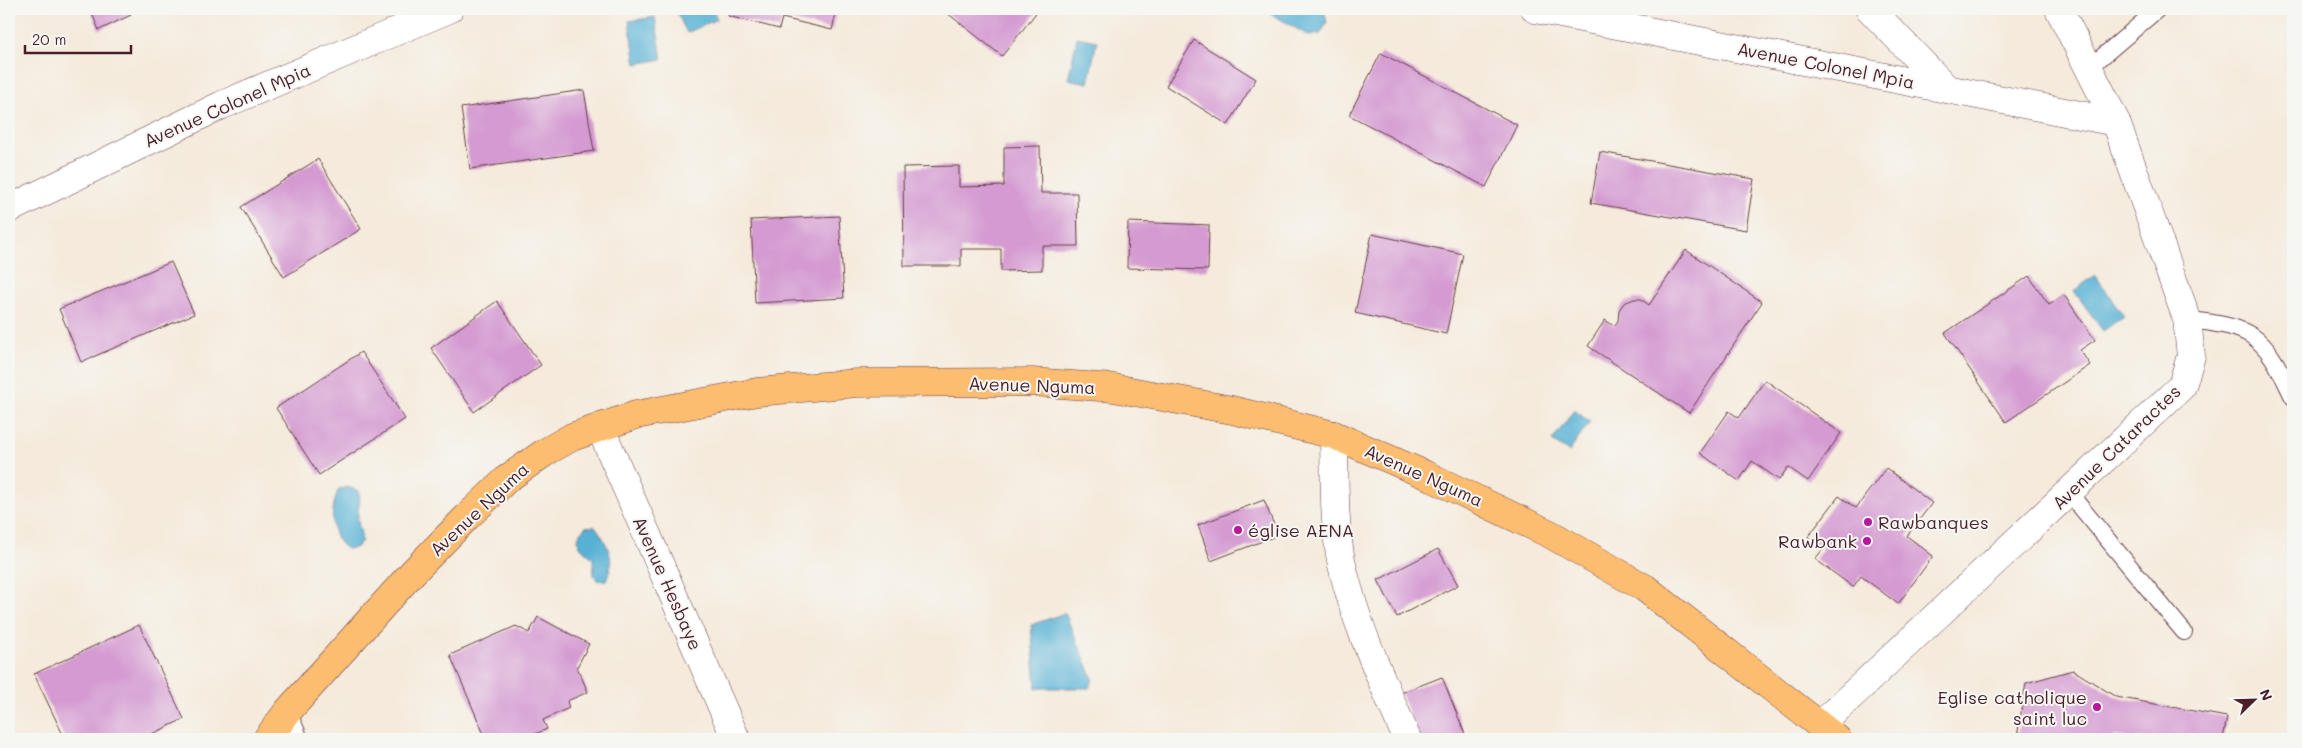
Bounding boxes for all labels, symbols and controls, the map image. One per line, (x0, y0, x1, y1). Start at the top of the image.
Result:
scale bar (25, 22, 131, 54)
text: 20 m (32, 29, 66, 49)
street label: Avenue Colonel Mpia (1735, 36, 1917, 94)
street label: Avenue Colonel Mpia (140, 57, 314, 153)
street label: Avenue Nguma (968, 371, 1096, 399)
street label: Avenue Cataractes (2047, 379, 2185, 515)
street label: Avenue Nguma (1361, 438, 1487, 512)
street label: Avenue Nguma (424, 457, 534, 561)
place label: Rawbanques (1878, 510, 1989, 534)
street label: Avenue Hesbaye (628, 512, 708, 654)
marker: Rawbanques (1862, 516, 1874, 528)
place label: église AENA (1248, 518, 1354, 542)
marker: église AENA (1232, 524, 1244, 536)
place label: Rawbank (1778, 529, 1857, 553)
marker: Rawbank (1861, 535, 1873, 547)
north arrow (2230, 676, 2280, 726)
place label: Eglise catholique saint luc (1937, 685, 2087, 730)
text: N (2256, 686, 2277, 703)
marker: Eglise catholique saint luc (2091, 701, 2103, 713)

